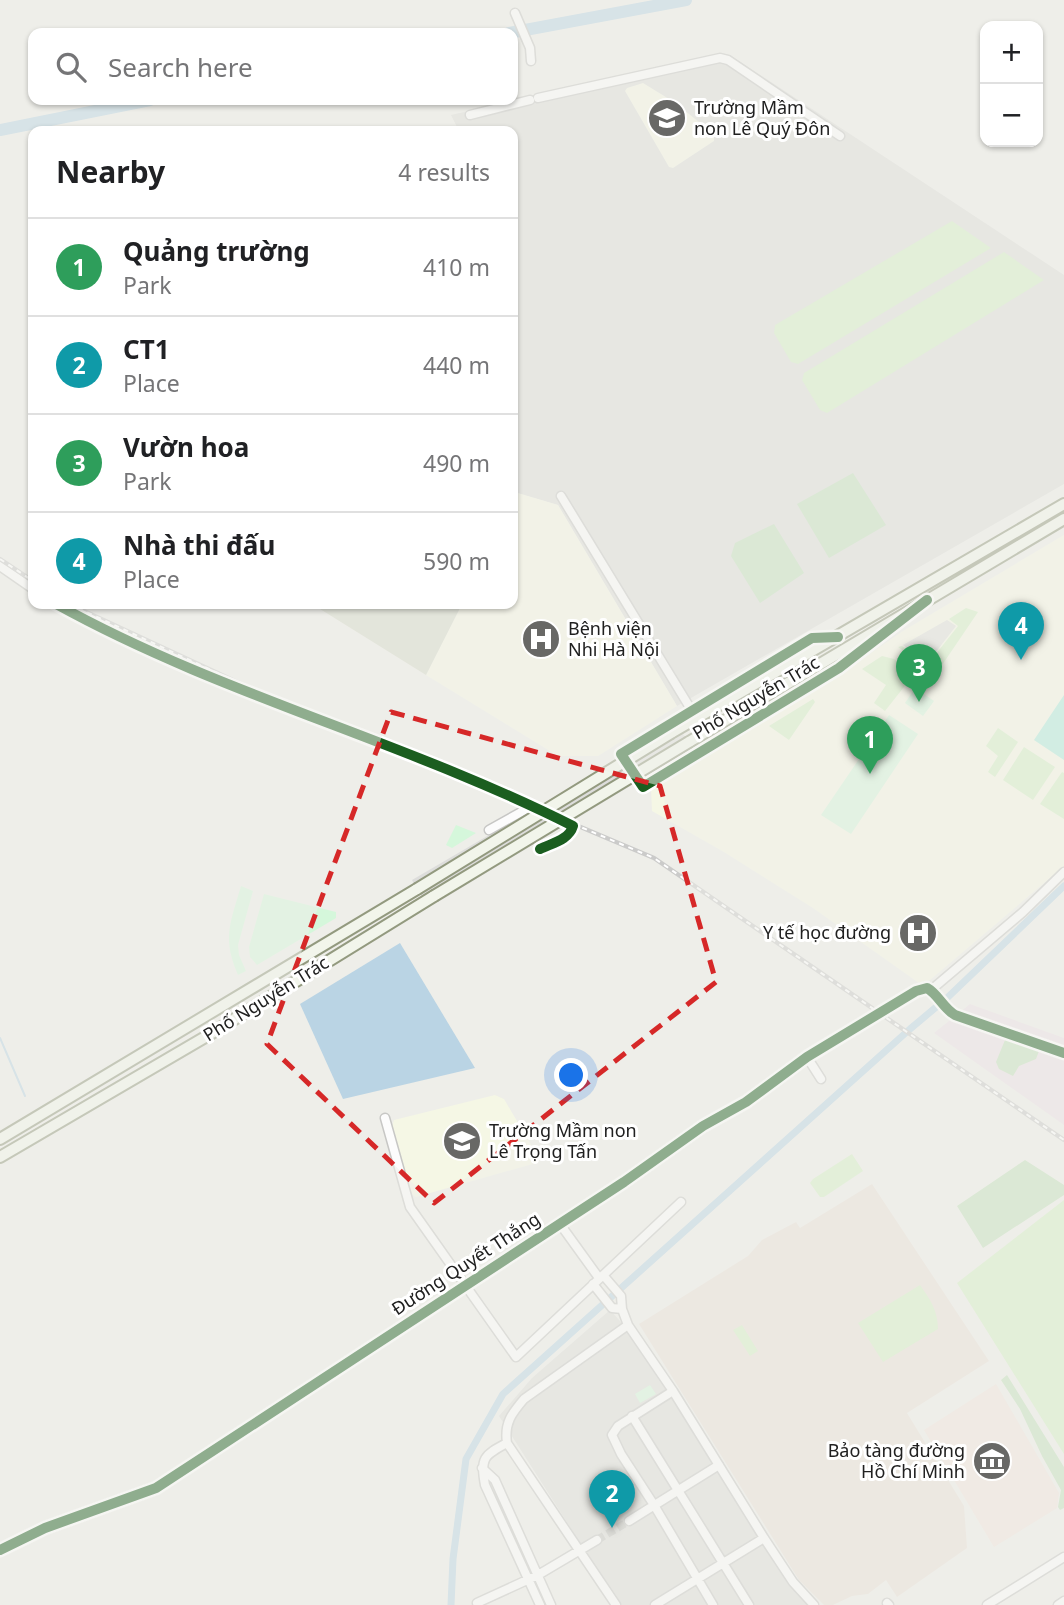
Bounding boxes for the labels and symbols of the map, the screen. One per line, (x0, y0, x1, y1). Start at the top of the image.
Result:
place label: Trường Mầm non Lê Quý Đôn (694, 95, 830, 140)
school or university icon: Trường Mầm non Lê Quý Đôn (646, 97, 688, 139)
pin: 4 (998, 602, 1044, 660)
place label: Bệnh viện Nhi Hà Nội (568, 616, 659, 661)
hospital icon: Bệnh viện Nhi Hà Nội (520, 618, 562, 660)
pin: 3 (896, 644, 942, 702)
street label: Phố Nguyễn Trác (688, 650, 823, 744)
pin: 1 (847, 716, 893, 774)
hospital icon: Y tế học đường (897, 912, 939, 954)
place label: Y tế học đường (763, 920, 891, 944)
street label: Phố Nguyễn Trác (198, 950, 333, 1046)
your location (554, 1058, 588, 1092)
place label: Trường Mầm non Lê Trọng Tấn (489, 1118, 637, 1163)
school or university icon: Trường Mầm non Lê Trọng Tấn (441, 1120, 483, 1162)
street label: Đường Quyết Thắng (387, 1206, 544, 1320)
place label: Bảo tàng đường Hồ Chí Minh (828, 1438, 965, 1483)
museum icon: Bảo tàng đường Hồ Chí Minh (971, 1440, 1013, 1482)
pin: 2 (589, 1470, 635, 1528)

